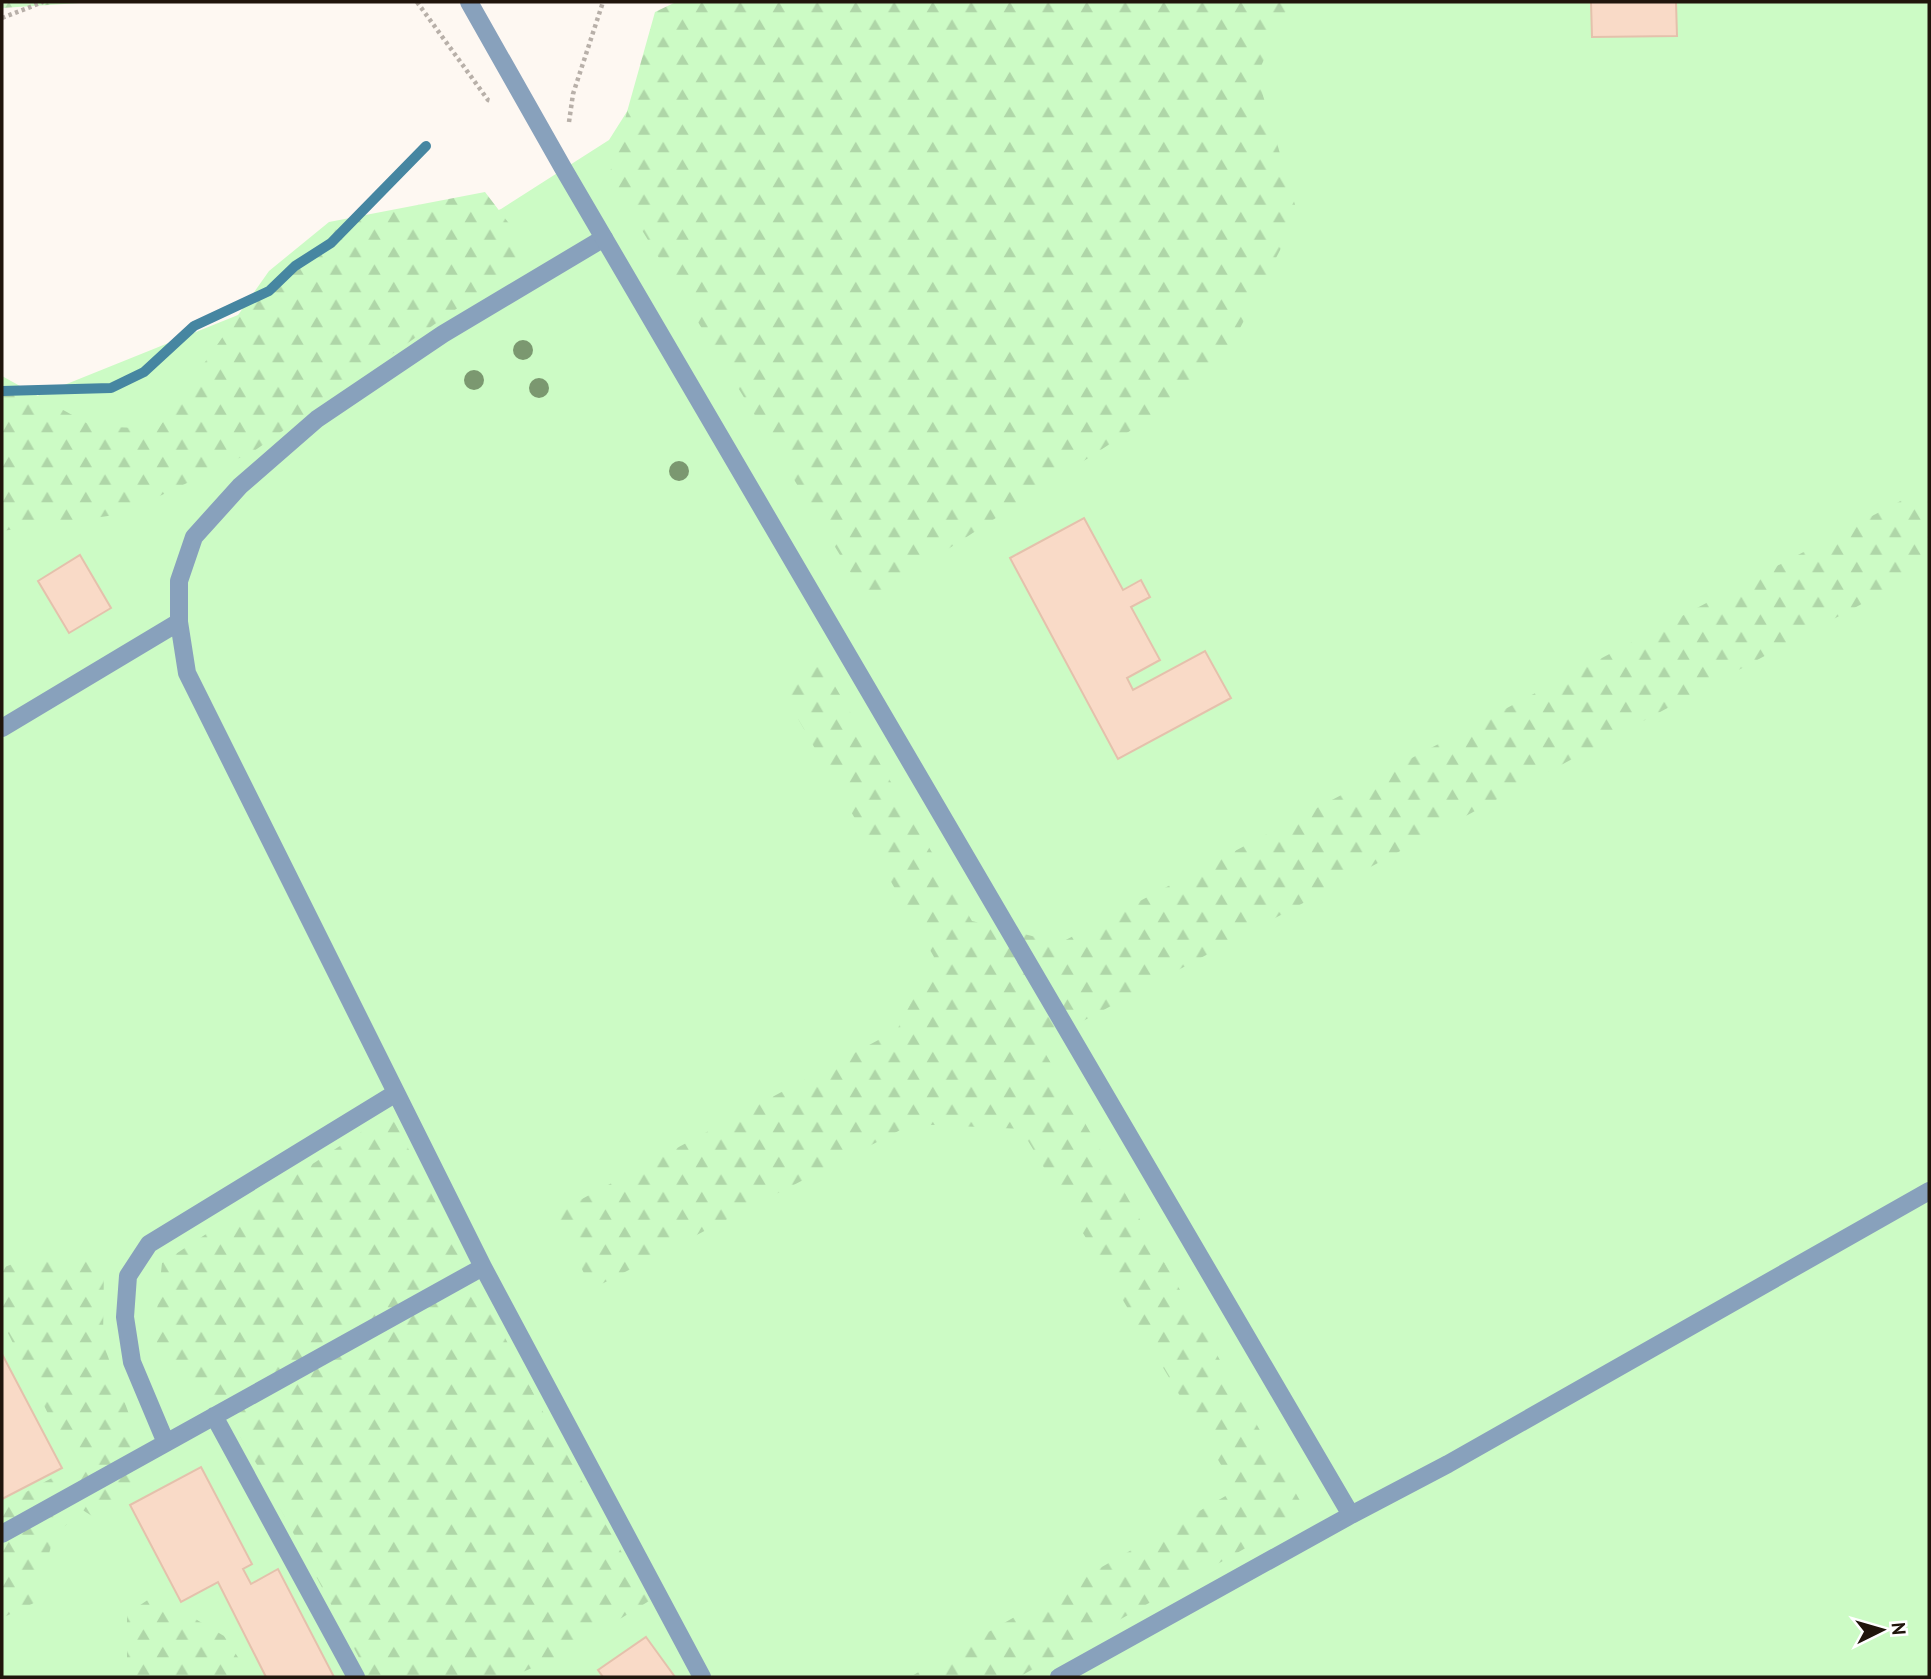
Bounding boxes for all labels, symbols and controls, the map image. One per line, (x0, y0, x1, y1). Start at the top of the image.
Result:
north arrow (1847, 1595, 1917, 1665)
text: N (1886, 1621, 1911, 1636)

